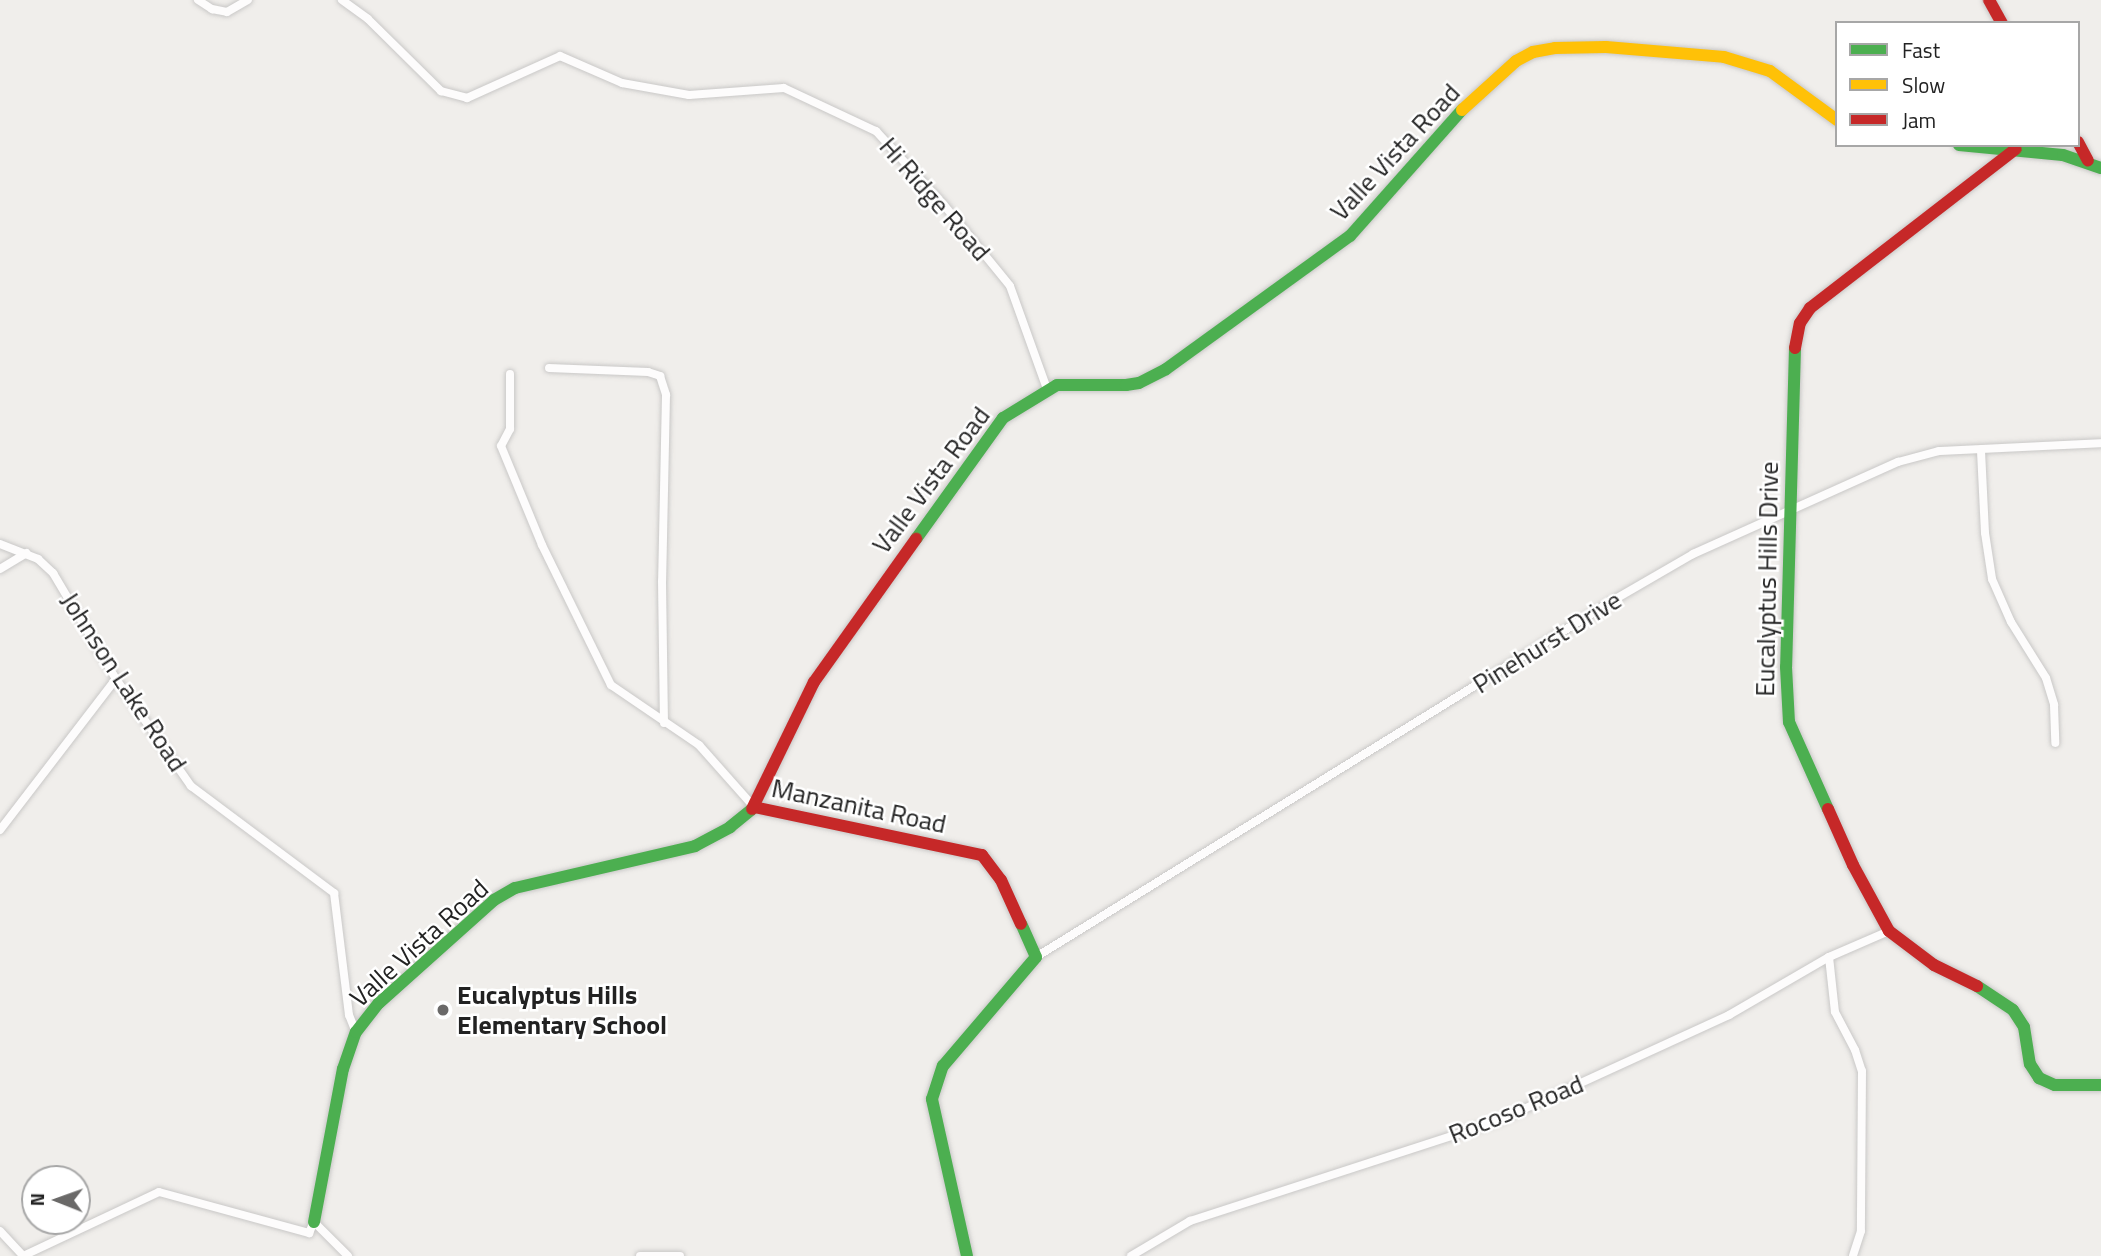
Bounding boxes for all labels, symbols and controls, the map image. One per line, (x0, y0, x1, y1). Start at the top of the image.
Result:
legend (1835, 21, 2080, 147)
text: Fast (1902, 34, 1940, 66)
text: Slow (1902, 69, 1945, 101)
street label: Valle Vista Road (1324, 77, 1466, 227)
text: Jam (1902, 104, 1936, 136)
street label: Hi Ridge Road (873, 131, 997, 267)
street label: Valle Vista Road (866, 401, 996, 559)
street label: Eucalyptus Hills Drive (1749, 461, 1785, 697)
street label: Pinehurst Drive (1467, 584, 1627, 700)
street label: Johnson Lake Road (54, 587, 194, 777)
street label: Manzanita Road (769, 772, 949, 840)
street label: Valle Vista Road (343, 873, 495, 1013)
place label: Eucalyptus Hills Elementary School (457, 979, 667, 1040)
marker: Eucalyptus Hills Elementary School (435, 1002, 451, 1018)
street label: Rocoso Road (1444, 1068, 1588, 1150)
north arrow (21, 1165, 91, 1235)
text: N (22, 1193, 51, 1207)

